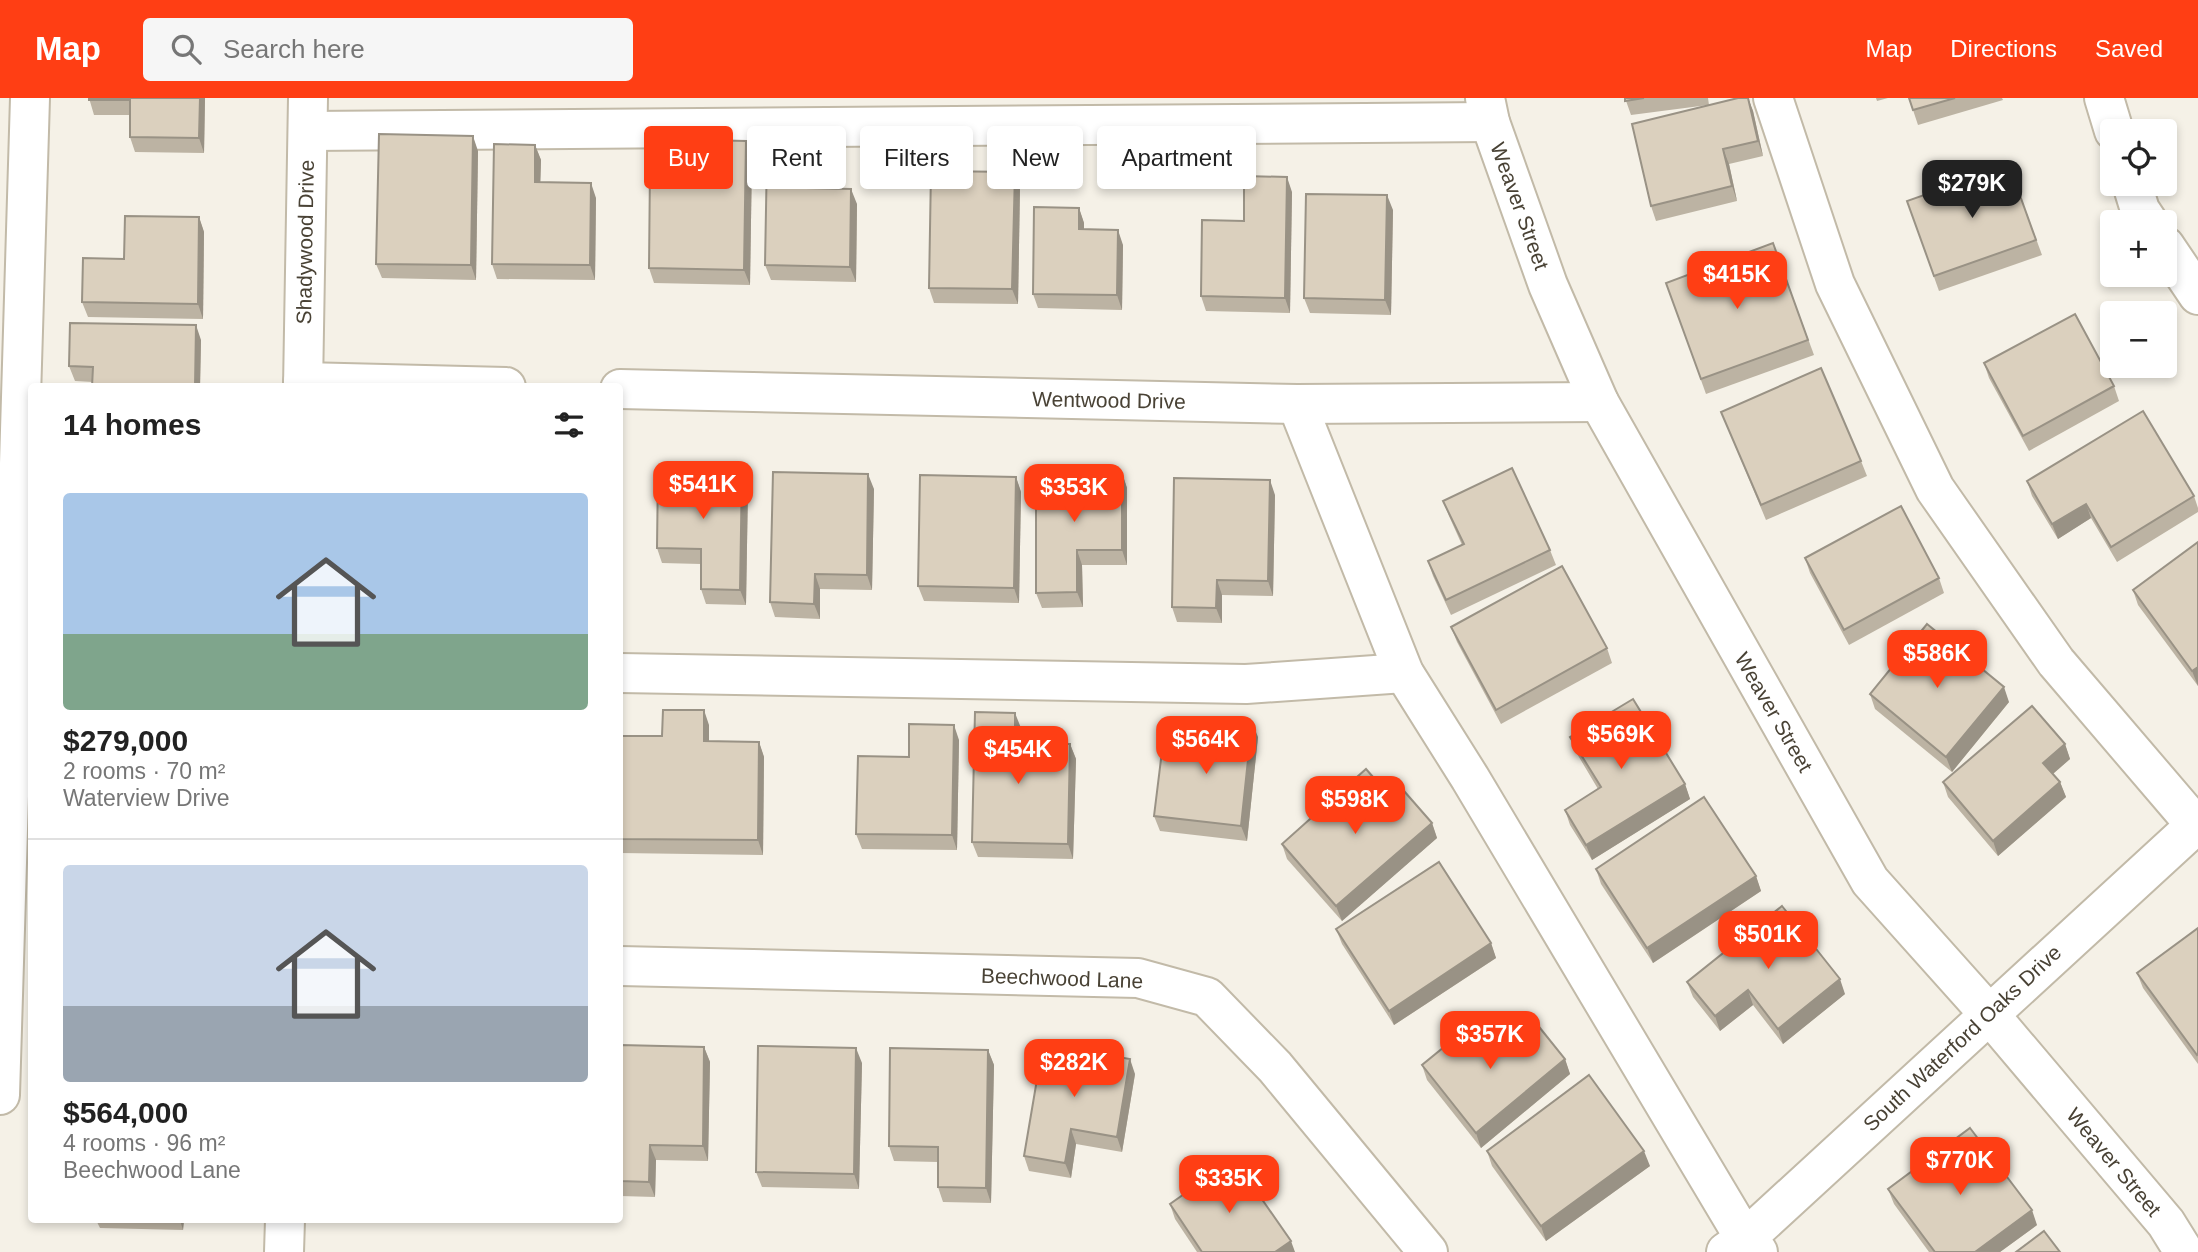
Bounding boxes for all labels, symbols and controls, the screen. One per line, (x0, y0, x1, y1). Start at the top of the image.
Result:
search box (143, 18, 633, 81)
text: Map (35, 30, 101, 67)
icon: search (167, 30, 205, 68)
text: Search here (223, 34, 365, 64)
text: Map (1866, 35, 1912, 62)
text: Directions (1950, 35, 2057, 62)
text: Saved (2095, 35, 2163, 62)
map controls (2100, 119, 2177, 378)
button: locate (2100, 119, 2177, 196)
chip: Buy (644, 126, 733, 189)
chip: Rent (747, 126, 846, 189)
chip: Filters (860, 126, 973, 189)
chip: New (987, 126, 1083, 189)
chip: Apartment (1097, 126, 1256, 189)
street label: Weaver Street (1486, 139, 1554, 273)
street label: Shadywood Drive (292, 160, 318, 324)
pin: $279K (1923, 160, 2021, 220)
text: $279K (1938, 170, 2006, 196)
button: + (2100, 210, 2177, 287)
pin: $415K (1688, 252, 1786, 311)
text: $415K (1703, 261, 1771, 287)
button: − (2100, 301, 2177, 378)
street label: Wentwood Drive (1032, 387, 1186, 413)
icon: filters (550, 406, 588, 444)
text: 14 homes (63, 408, 201, 441)
pin: $541K (654, 462, 752, 521)
pin: $353K (1025, 464, 1123, 524)
text: $541K (669, 471, 737, 497)
text: $353K (1040, 474, 1108, 500)
icon: home (263, 539, 389, 665)
pin: $586K (1888, 630, 1986, 690)
text: $586K (1903, 640, 1971, 666)
street label: Weaver Street (1731, 648, 1817, 776)
pin: $569K (1572, 712, 1670, 771)
pin: $564K (1157, 716, 1255, 776)
text: $569K (1587, 721, 1655, 747)
text: $279,000 (63, 724, 188, 757)
pin: $454K (969, 726, 1067, 786)
text: $564K (1172, 726, 1240, 752)
text: $454K (984, 736, 1052, 762)
text: 2 rooms · 70 m² (63, 758, 225, 784)
pin: $598K (1306, 776, 1404, 836)
text: Waterview Drive (63, 785, 230, 811)
text: $598K (1321, 786, 1389, 812)
icon: home (263, 911, 389, 1037)
pin: $501K (1719, 912, 1817, 971)
text: $501K (1734, 921, 1802, 947)
street label: South Waterford Oaks Drive (1858, 940, 2066, 1136)
street label: Beechwood Lane (980, 964, 1144, 992)
pin: $357K (1441, 1012, 1539, 1071)
text: $357K (1456, 1021, 1524, 1047)
pin: $282K (1025, 1040, 1123, 1099)
text: $282K (1040, 1049, 1108, 1075)
text: $564,000 (63, 1096, 188, 1129)
street label: Weaver Street (2062, 1103, 2166, 1221)
text: 4 rooms · 96 m² (63, 1130, 225, 1156)
pin: $770K (1911, 1138, 2009, 1197)
text: $770K (1926, 1147, 1994, 1173)
pin: $335K (1180, 1156, 1278, 1215)
text: Beechwood Lane (63, 1157, 241, 1183)
text: $335K (1195, 1165, 1263, 1191)

